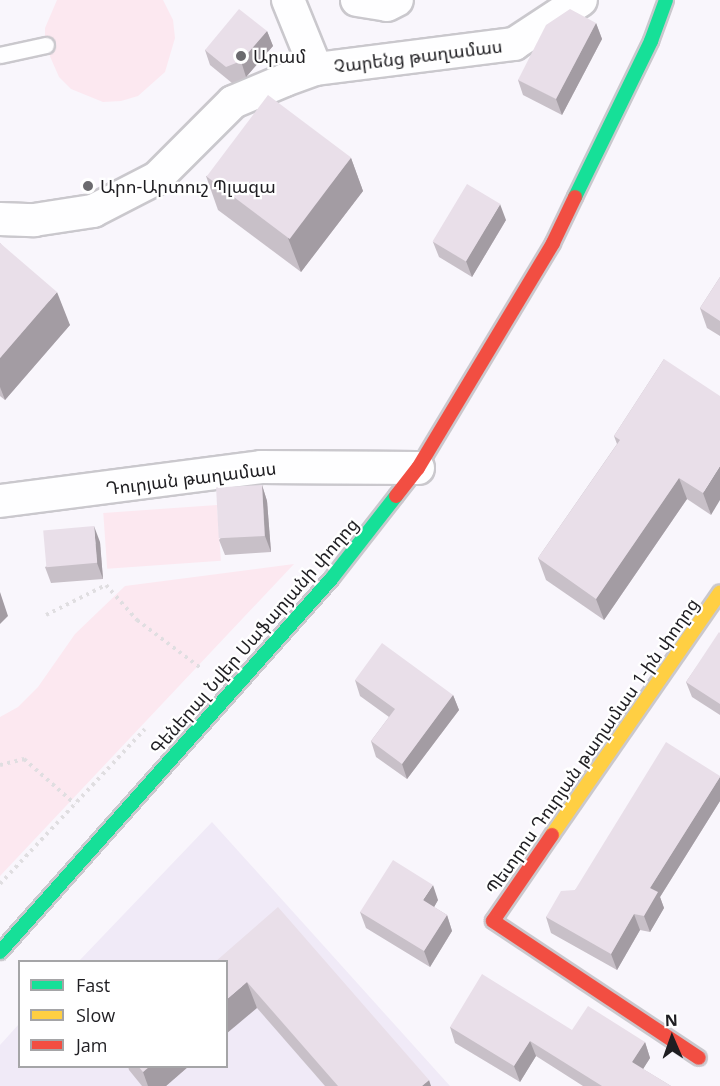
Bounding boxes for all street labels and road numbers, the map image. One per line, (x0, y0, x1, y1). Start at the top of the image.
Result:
street label: Չարենց թաղամաս (332, 35, 504, 77)
street label: Դուրյան թաղամաս (105, 457, 277, 499)
street label: Գեներալ Նվեր Սաֆարյանի փողոց (145, 513, 363, 759)
street label: Պետրոս Դուրյան թաղամաս 1-ին փողոց (481, 594, 703, 898)

